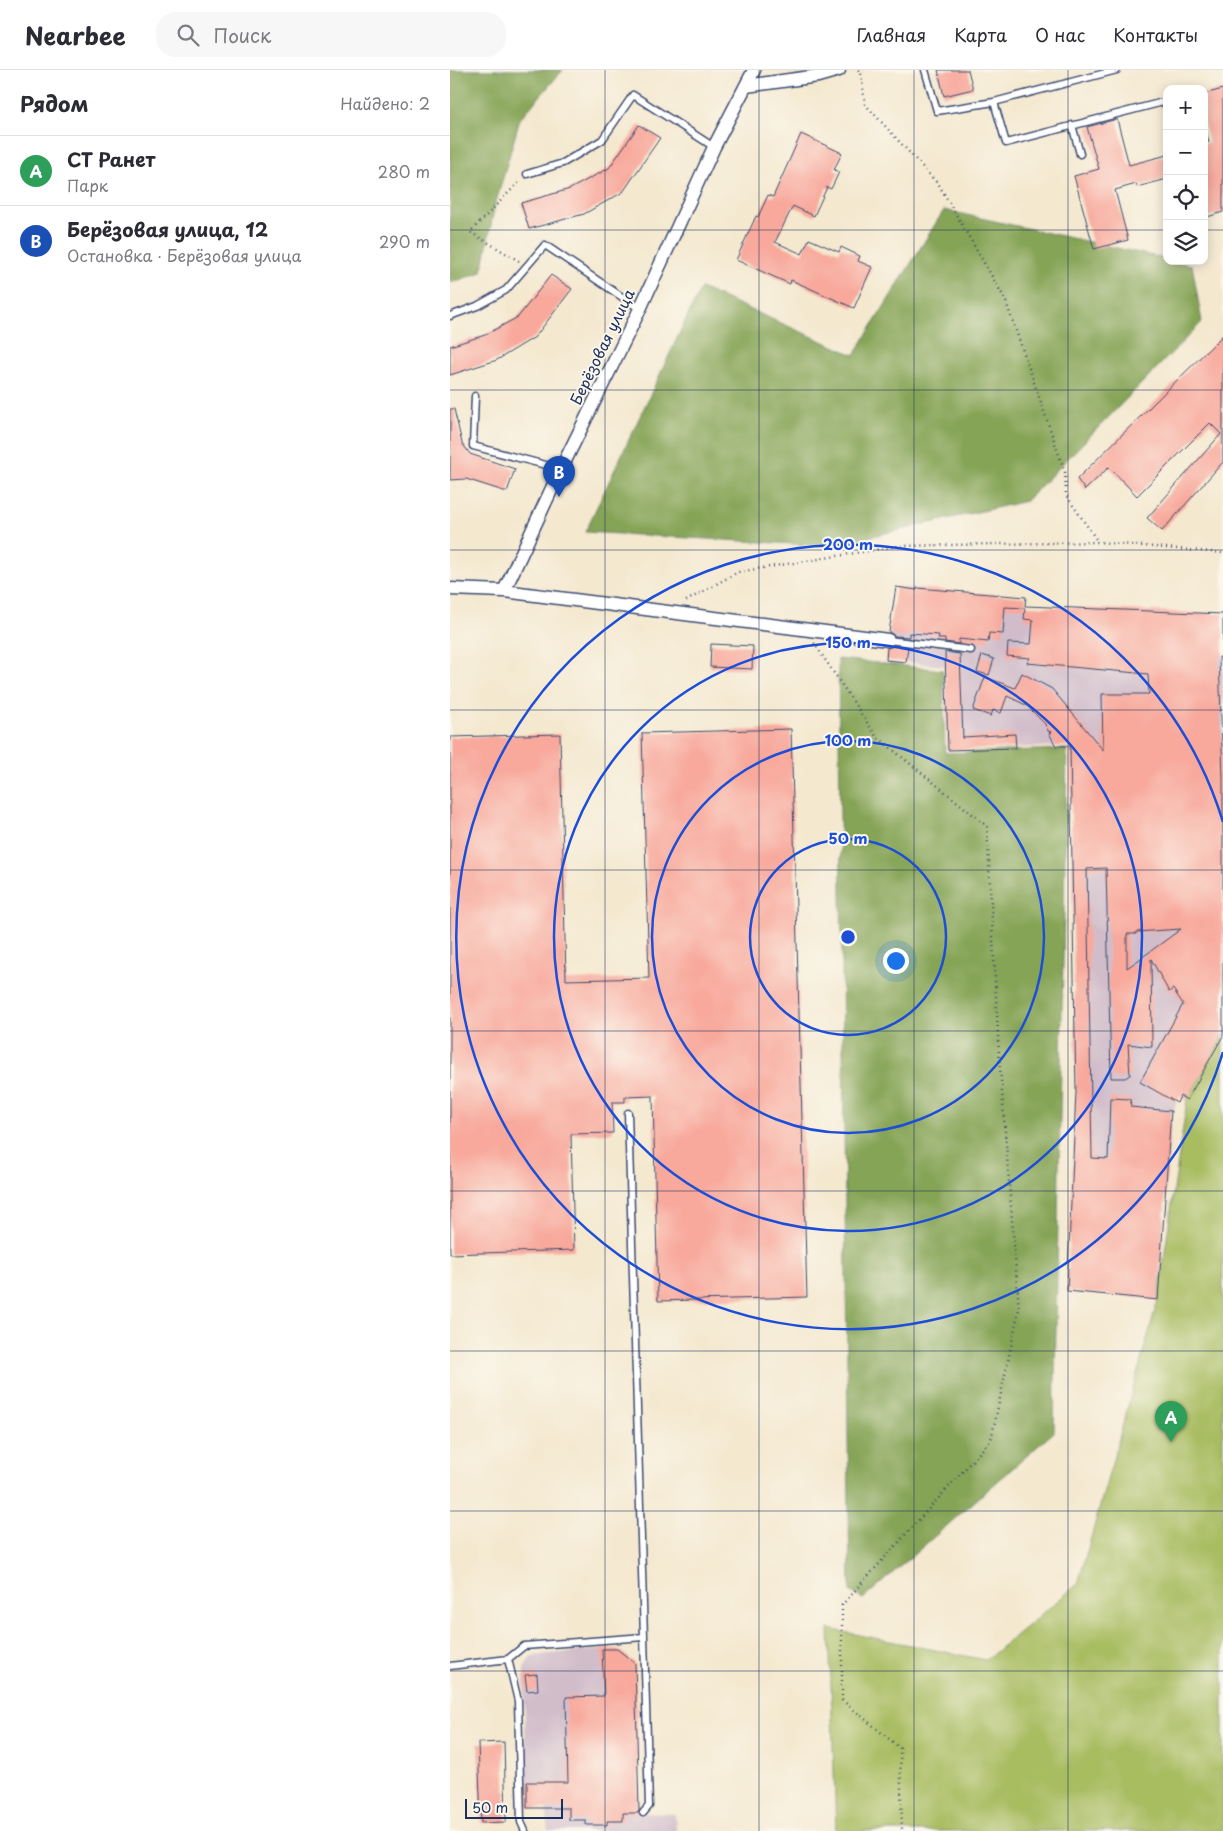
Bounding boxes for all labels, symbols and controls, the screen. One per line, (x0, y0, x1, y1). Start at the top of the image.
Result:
search box (156, 12, 506, 57)
text: Nearbee (25, 17, 126, 53)
icon: search (174, 21, 202, 49)
text: Поиск (214, 21, 271, 49)
text: Главная (857, 21, 926, 48)
text: Карта (954, 21, 1007, 48)
text: О нас (1035, 21, 1085, 48)
text: Контакты (1113, 21, 1198, 48)
map controls (1163, 85, 1208, 265)
button: + (1163, 85, 1208, 130)
text: Рядом (20, 87, 88, 119)
text: Найдено: 2 (340, 91, 430, 115)
button: − (1163, 130, 1208, 175)
text: СТ Ранет (67, 145, 155, 173)
text: A (30, 159, 42, 183)
text: 280 m (378, 159, 430, 183)
text: Парк (67, 173, 108, 197)
button: locate (1163, 175, 1208, 220)
text: Берёзовая улица, 12 (67, 215, 268, 243)
button: layers (1163, 220, 1208, 265)
text: B (31, 229, 41, 253)
text: 290 m (379, 229, 430, 253)
text: Остановка · Берёзовая улица (67, 243, 302, 267)
street label: Берёзовая улица (564, 284, 640, 408)
pin: B (543, 456, 575, 497)
text: 200 m (823, 532, 873, 555)
text: 150 m (825, 630, 871, 653)
text: 100 m (825, 728, 871, 751)
text: 50 m (829, 826, 867, 849)
centre of rings (839, 928, 857, 946)
your location (883, 948, 909, 974)
pin: A (1155, 1401, 1187, 1442)
scale bar (465, 1796, 562, 1819)
text: 50 m (472, 1797, 508, 1818)

